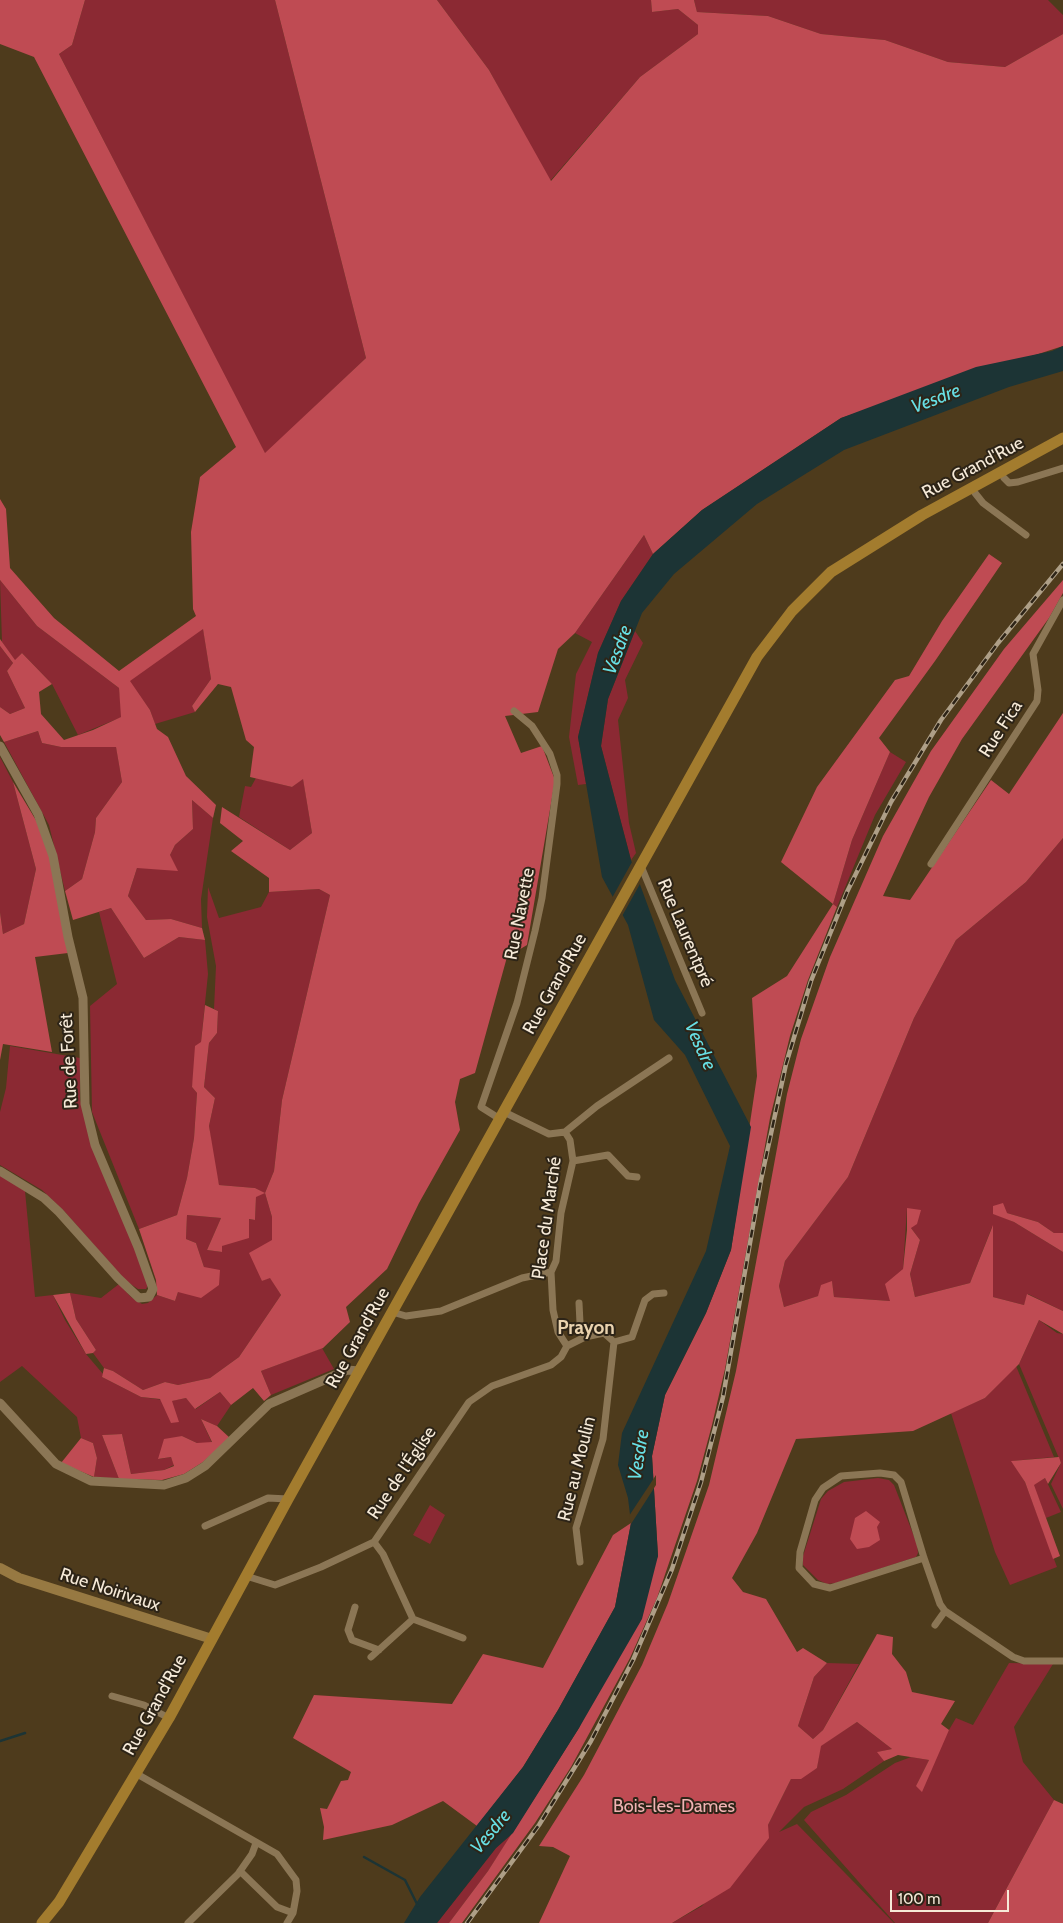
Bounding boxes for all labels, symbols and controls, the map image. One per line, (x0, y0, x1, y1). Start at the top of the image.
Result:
water label: Vesdre (908, 379, 964, 419)
street label: Rue Grand'Rue (919, 432, 1027, 504)
water label: Vesdre (599, 622, 637, 678)
street label: Rue Fica (975, 697, 1027, 761)
street label: Rue Navette (500, 866, 540, 962)
street label: Rue Laurentpré (652, 875, 718, 991)
street label: Rue Grand'Rue (518, 930, 592, 1038)
street label: Rue de Forêt (56, 1013, 82, 1109)
water label: Vesdre (679, 1018, 721, 1074)
street label: Place du Marché (528, 1155, 566, 1281)
street label: Rue Grand'Rue (321, 1284, 395, 1392)
district label: Prayon (557, 1317, 615, 1339)
street label: Rue au Moulin (554, 1414, 600, 1524)
street label: Rue de l'Église (363, 1423, 441, 1523)
water label: Vesdre (624, 1428, 654, 1482)
street label: Rue Noirivaux (57, 1564, 163, 1616)
street label: Rue Grand'Rue (118, 1651, 192, 1759)
park label: Bois-les-Dames (613, 1796, 735, 1818)
water label: Vesdre (466, 1805, 516, 1859)
scale bar (893, 1880, 1012, 1912)
text: 100 m (898, 1890, 940, 1908)

